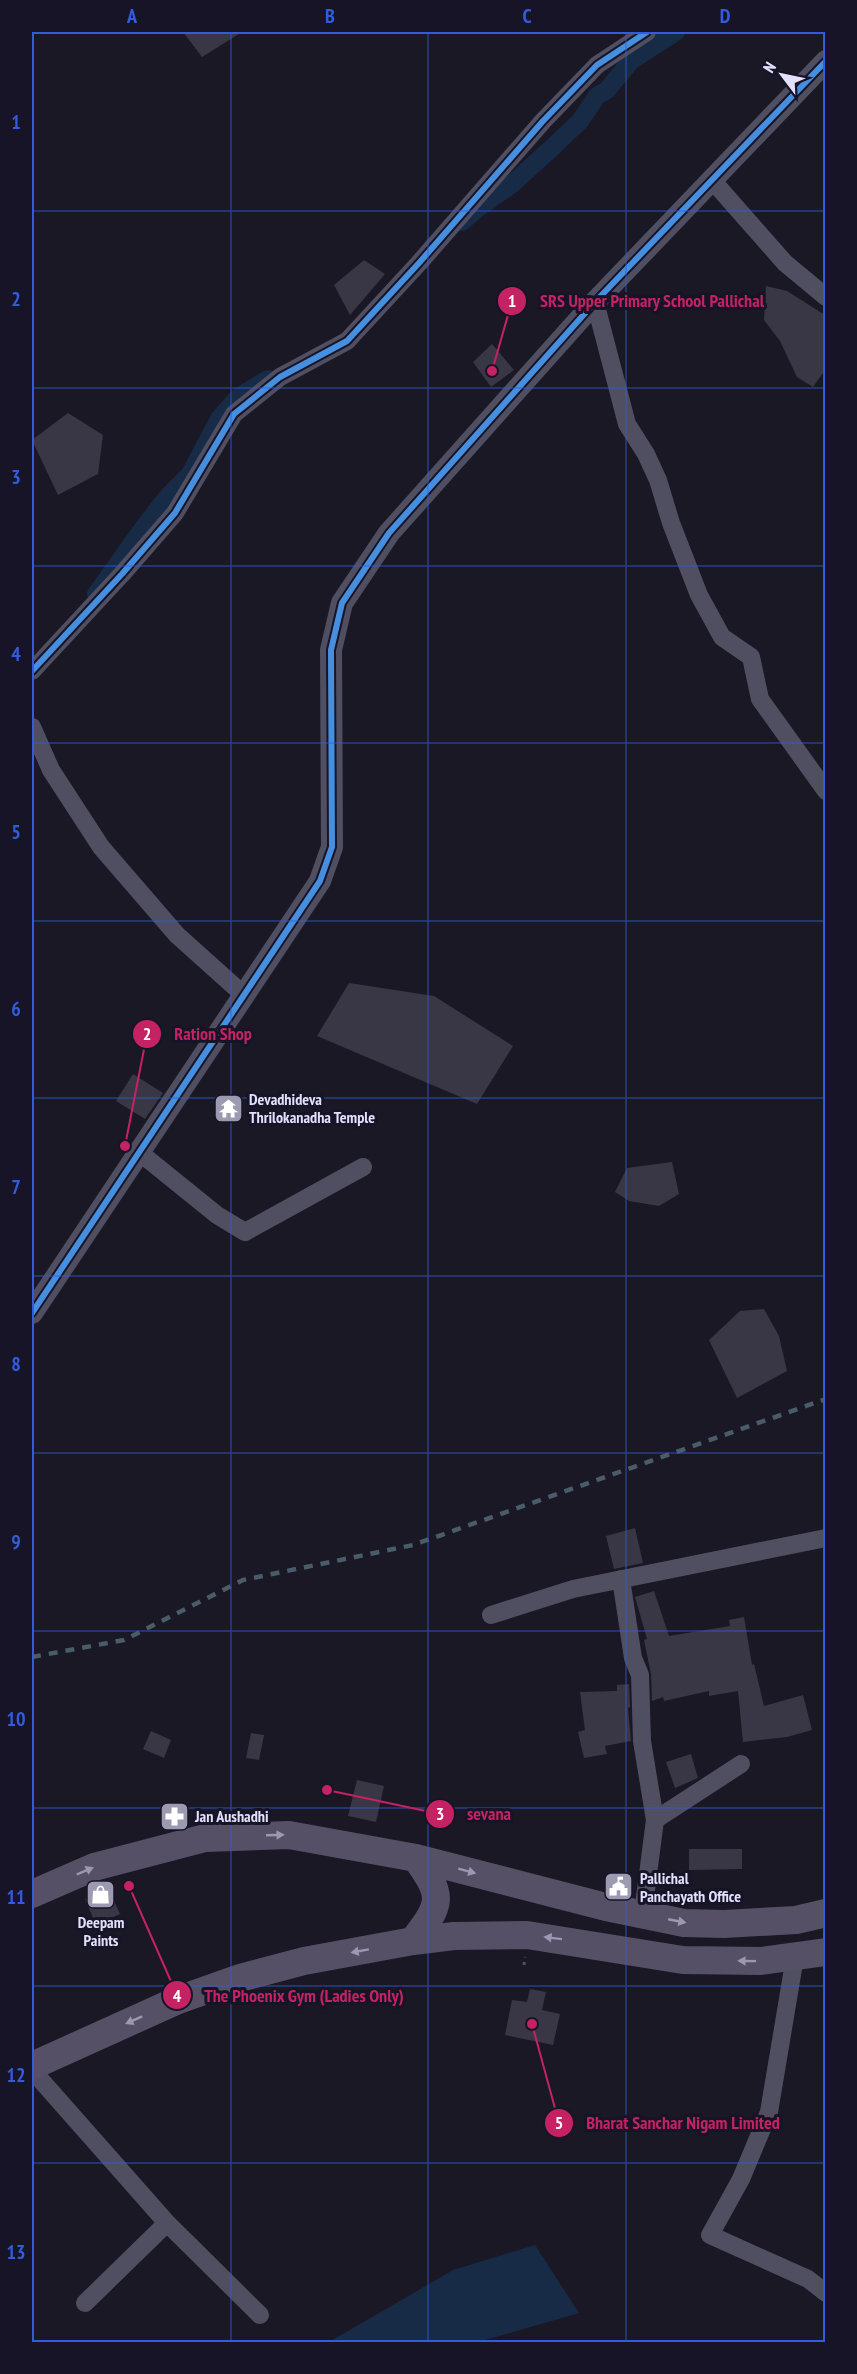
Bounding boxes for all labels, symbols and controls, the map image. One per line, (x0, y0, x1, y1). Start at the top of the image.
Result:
text: A (126, 3, 138, 29)
text: B (325, 3, 335, 29)
text: C (522, 3, 532, 29)
text: D (720, 3, 731, 29)
north arrow (752, 45, 812, 105)
text: N (759, 58, 780, 76)
text: 1 (11, 109, 21, 135)
callout: SRS Upper Primary School Pallichal (497, 283, 776, 319)
text: 2 (11, 286, 21, 312)
text: 1 (508, 289, 516, 312)
text: SRS Upper Primary School Pallichal (540, 289, 765, 312)
text: 3 (11, 464, 21, 490)
text: 4 (11, 641, 21, 667)
text: 5 (11, 819, 21, 845)
text: 6 (11, 996, 21, 1022)
callout: Ration Shop (132, 1016, 264, 1052)
text: 2 (143, 1022, 151, 1045)
text: Ration Shop (174, 1022, 252, 1045)
place label: Devadhideva Thrilokanadha Temple (249, 1089, 375, 1127)
temple icon: Devadhideva Thrilokanadha Temple (212, 1092, 244, 1124)
text: 7 (11, 1174, 21, 1200)
text: 8 (11, 1351, 21, 1377)
text: 9 (11, 1529, 21, 1555)
text: 10 (6, 1706, 26, 1732)
callout: sevana (425, 1796, 523, 1832)
pharmacy icon: Jan Aushadhi (158, 1800, 190, 1832)
text: 3 (436, 1802, 444, 1825)
text: sevana (467, 1802, 511, 1825)
place label: Jan Aushadhi (194, 1806, 269, 1826)
one-way arrow (266, 1831, 285, 1840)
one-way arrow (76, 1865, 94, 1875)
one-way arrow (457, 1867, 476, 1877)
place label: Pallichal Panchayath Office (640, 1868, 741, 1906)
public building icon: Pallichal Panchayath Office (603, 1871, 635, 1903)
shop icon: Deepam Paints (85, 1878, 117, 1910)
text: 11 (6, 1884, 26, 1910)
place label: Deepam Paints (78, 1912, 124, 1950)
one-way arrow (668, 1917, 687, 1926)
one-way arrow (544, 1934, 563, 1943)
one-way arrow (350, 1947, 369, 1956)
one-way arrow (737, 1956, 756, 1966)
callout: The Phoenix Gym (Ladies Only) (162, 1977, 417, 2013)
text: 4 (173, 1984, 182, 2007)
text: The Phoenix Gym (Ladies Only) (204, 1984, 404, 2007)
one-way arrow (125, 2015, 143, 2025)
text: 12 (6, 2062, 26, 2088)
callout: Bharat Sanchar Nigam Limited (544, 2105, 792, 2141)
text: 5 (555, 2111, 563, 2134)
text: Bharat Sanchar Nigam Limited (586, 2111, 780, 2134)
text: 13 (6, 2239, 26, 2265)

